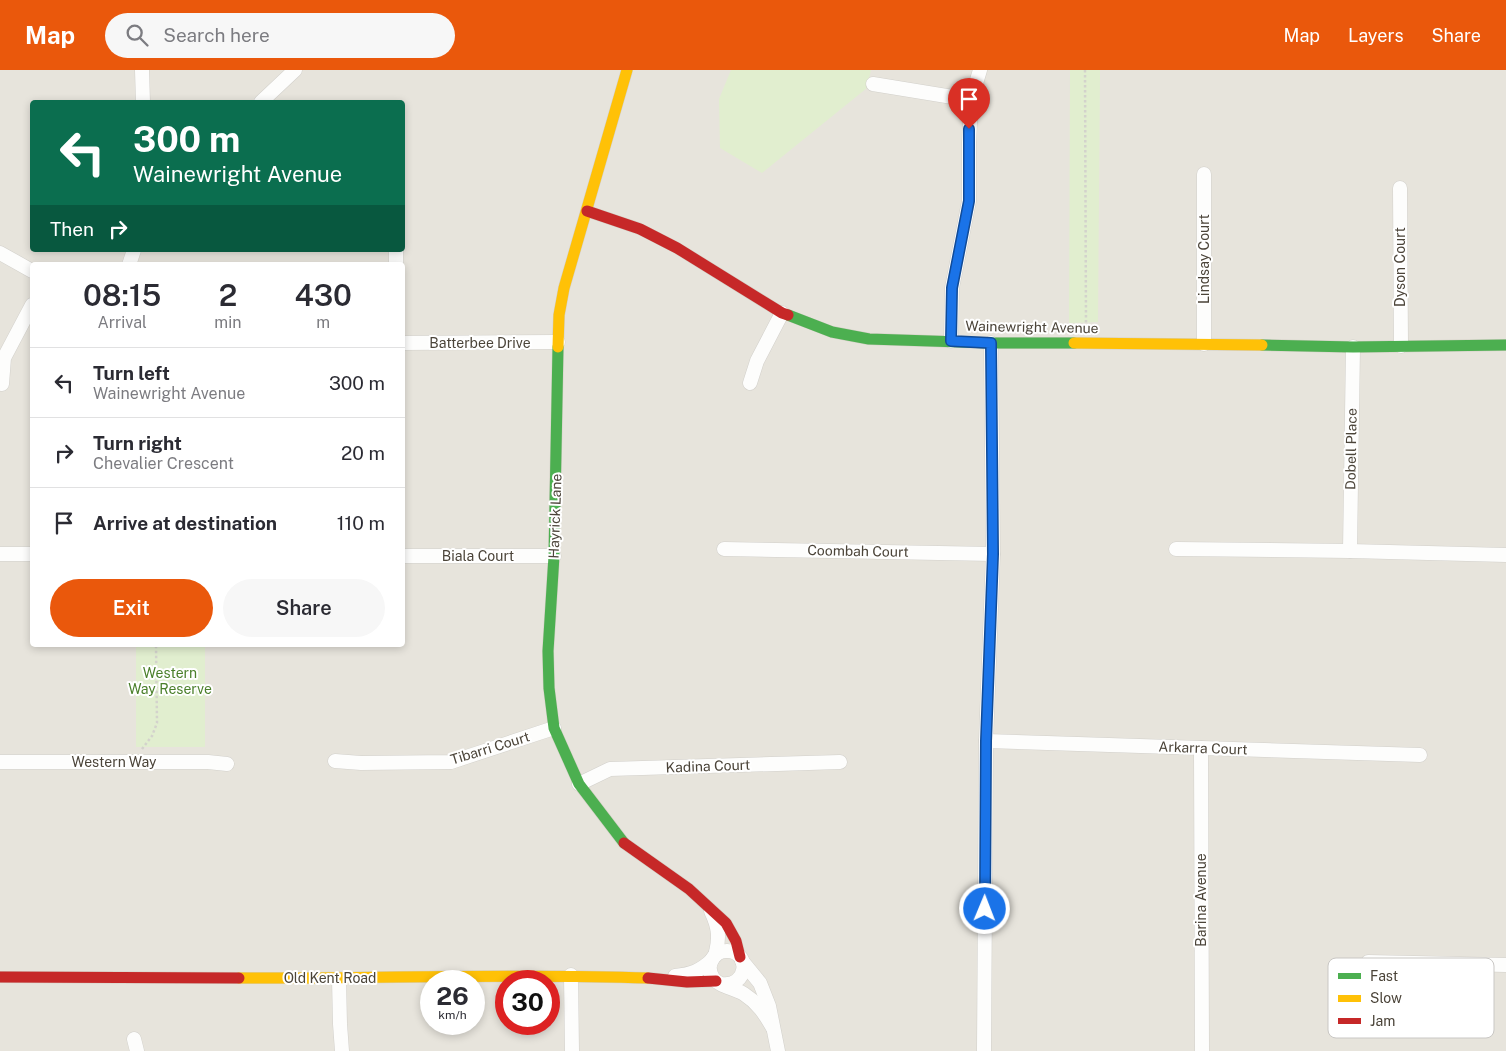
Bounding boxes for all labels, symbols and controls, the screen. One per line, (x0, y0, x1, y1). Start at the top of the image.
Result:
search box (105, 13, 455, 58)
text: Map (25, 21, 75, 49)
icon: search (123, 21, 151, 49)
text: Search here (163, 24, 270, 46)
text: Map (1284, 25, 1320, 46)
text: Layers (1348, 25, 1404, 46)
text: Share (1432, 25, 1481, 46)
pin (948, 78, 990, 129)
icon: arrive (955, 85, 983, 113)
text: 300 m (133, 119, 240, 160)
icon: left (50, 120, 115, 185)
text: Wainewright Avenue (133, 161, 342, 187)
street label: Lindsay Court (1196, 214, 1212, 304)
icon: right (104, 215, 132, 243)
text: Then (50, 218, 94, 240)
street label: Dyson Court (1392, 227, 1408, 307)
text: 08:15 (83, 277, 161, 313)
text: 2 (219, 277, 237, 313)
text: 430 (294, 277, 352, 313)
text: Arrival (97, 313, 147, 332)
text: min (214, 313, 241, 332)
text: m (316, 313, 330, 332)
street label: Wainewright Avenue (965, 318, 1099, 336)
street label: Batterbee Drive (429, 335, 531, 351)
text: Turn left (93, 362, 170, 384)
icon: left (50, 369, 78, 397)
text: 300 m (329, 372, 385, 394)
text: Wainewright Avenue (93, 384, 245, 403)
street label: Dobell Place (1342, 408, 1360, 490)
text: Turn right (93, 432, 182, 454)
icon: right (50, 439, 78, 467)
text: 20 m (341, 442, 385, 464)
text: Chevalier Crescent (93, 454, 234, 473)
street label: Hayrick Lane (546, 473, 564, 559)
icon: arrive (50, 509, 78, 537)
text: Arrive at destination (93, 512, 277, 534)
text: 110 m (337, 512, 385, 534)
street label: Coombah Court (807, 542, 909, 560)
street label: Biala Court (442, 548, 514, 564)
button: Exit (50, 579, 213, 637)
button: Share (223, 579, 385, 637)
park label: Western Way Reserve (128, 665, 212, 697)
street label: Tibarri Court (448, 728, 532, 768)
street label: Arkarra Court (1158, 738, 1248, 758)
street label: Western Way (71, 754, 157, 770)
street label: Kadina Court (665, 757, 751, 775)
street label: Barina Avenue (1193, 853, 1209, 947)
position arrow (958, 882, 1010, 934)
legend (1328, 958, 1494, 1038)
text: Fast (1370, 968, 1398, 984)
street label: Old Kent Road (284, 970, 376, 986)
speed limit sign: 30 (495, 970, 560, 1035)
text: 26 (436, 981, 469, 1011)
text: Slow (1370, 990, 1402, 1006)
text: km/h (438, 1008, 467, 1022)
text: Jam (1370, 1013, 1395, 1029)

